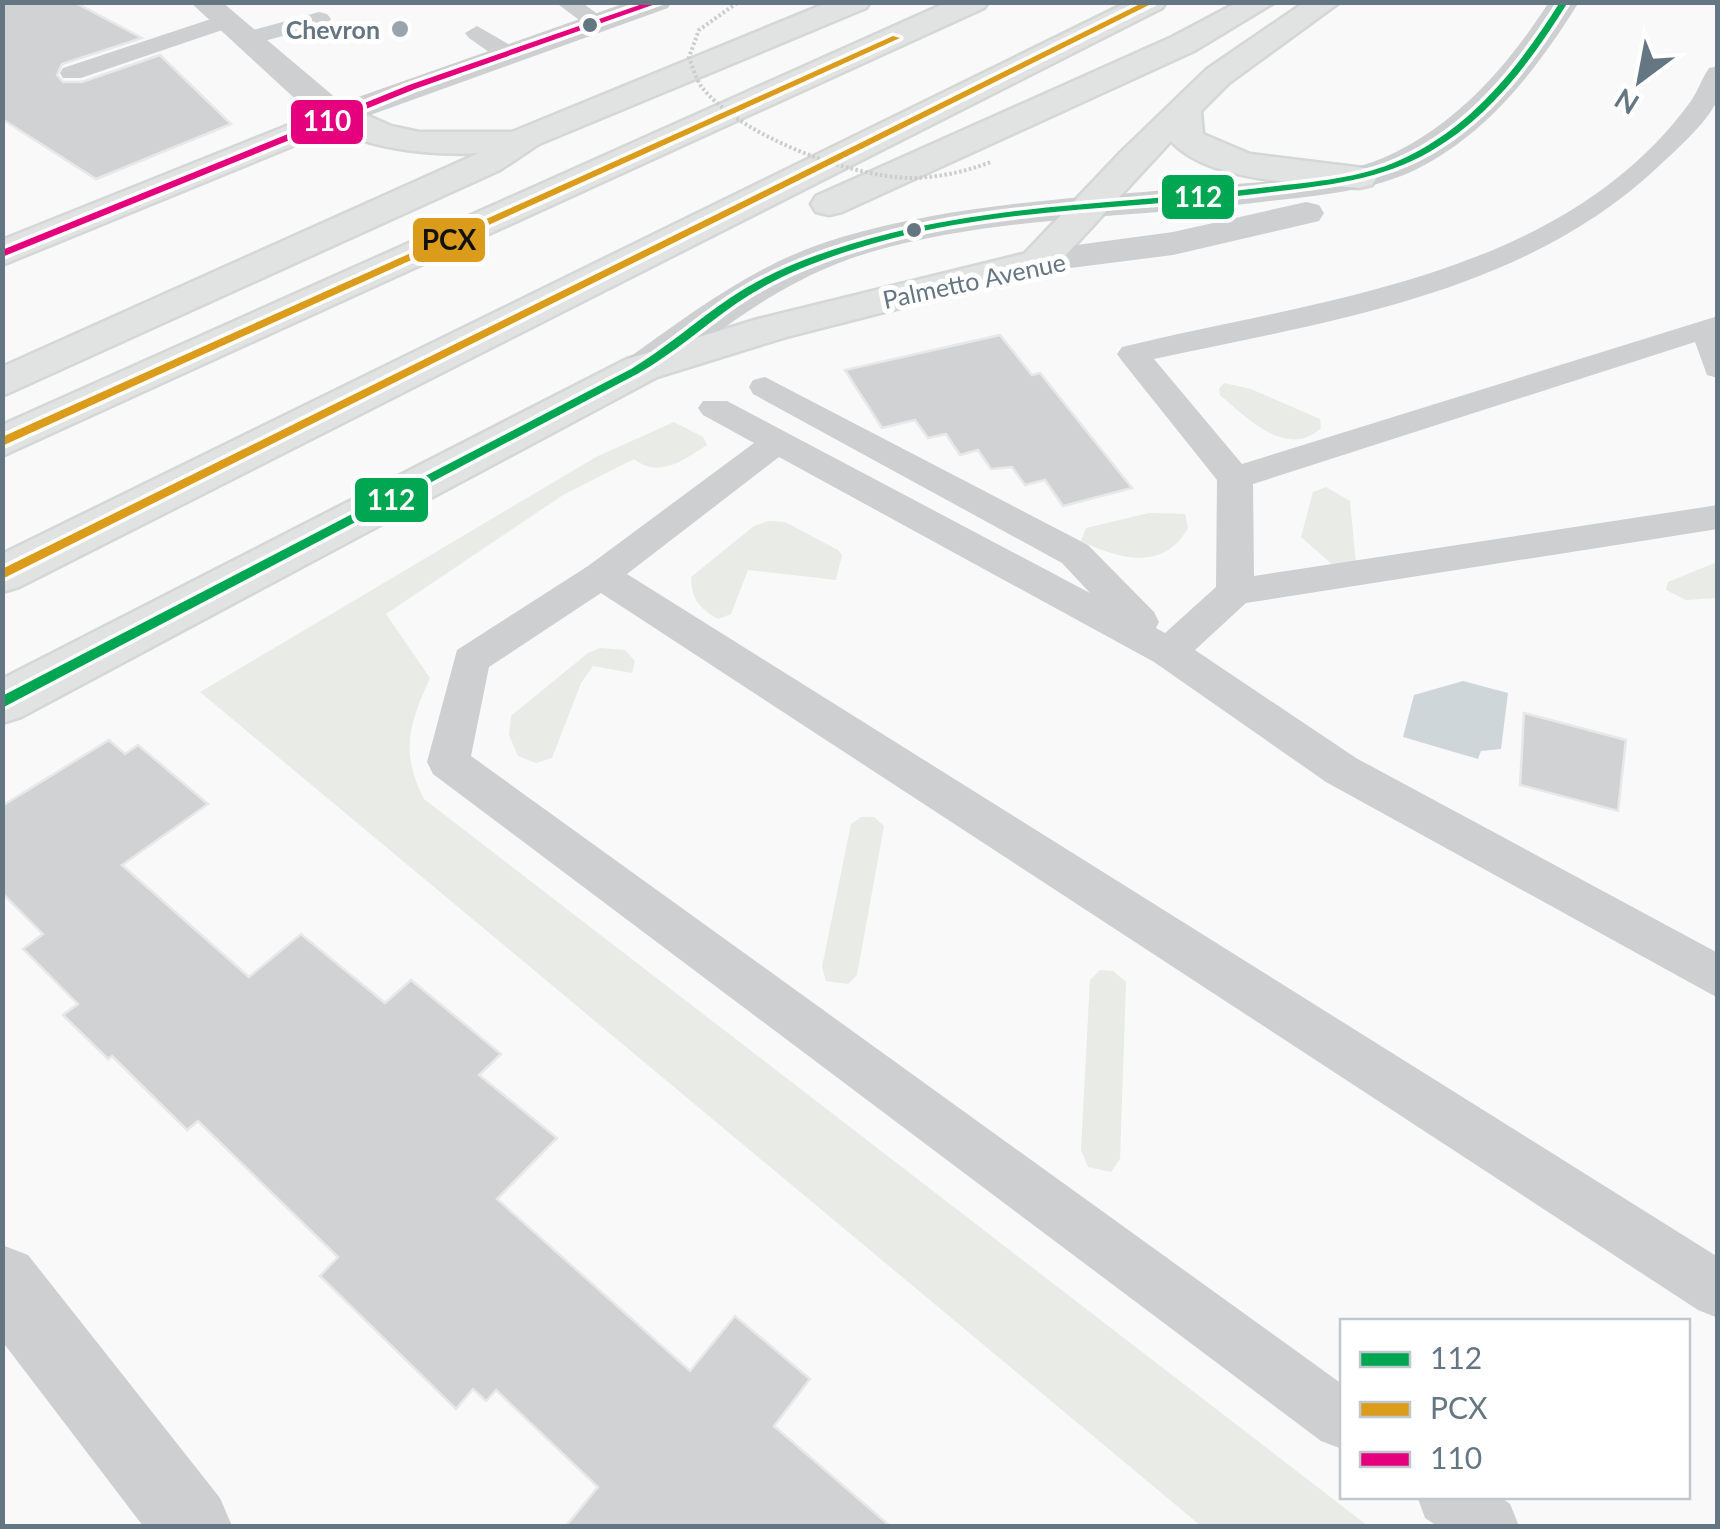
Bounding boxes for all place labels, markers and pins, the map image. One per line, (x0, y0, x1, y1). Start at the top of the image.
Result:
place label: Chevron (286, 14, 380, 44)
unlabelled marker (580, 15, 600, 35)
marker: Chevron (389, 18, 411, 40)
unlabelled marker (904, 220, 924, 240)

